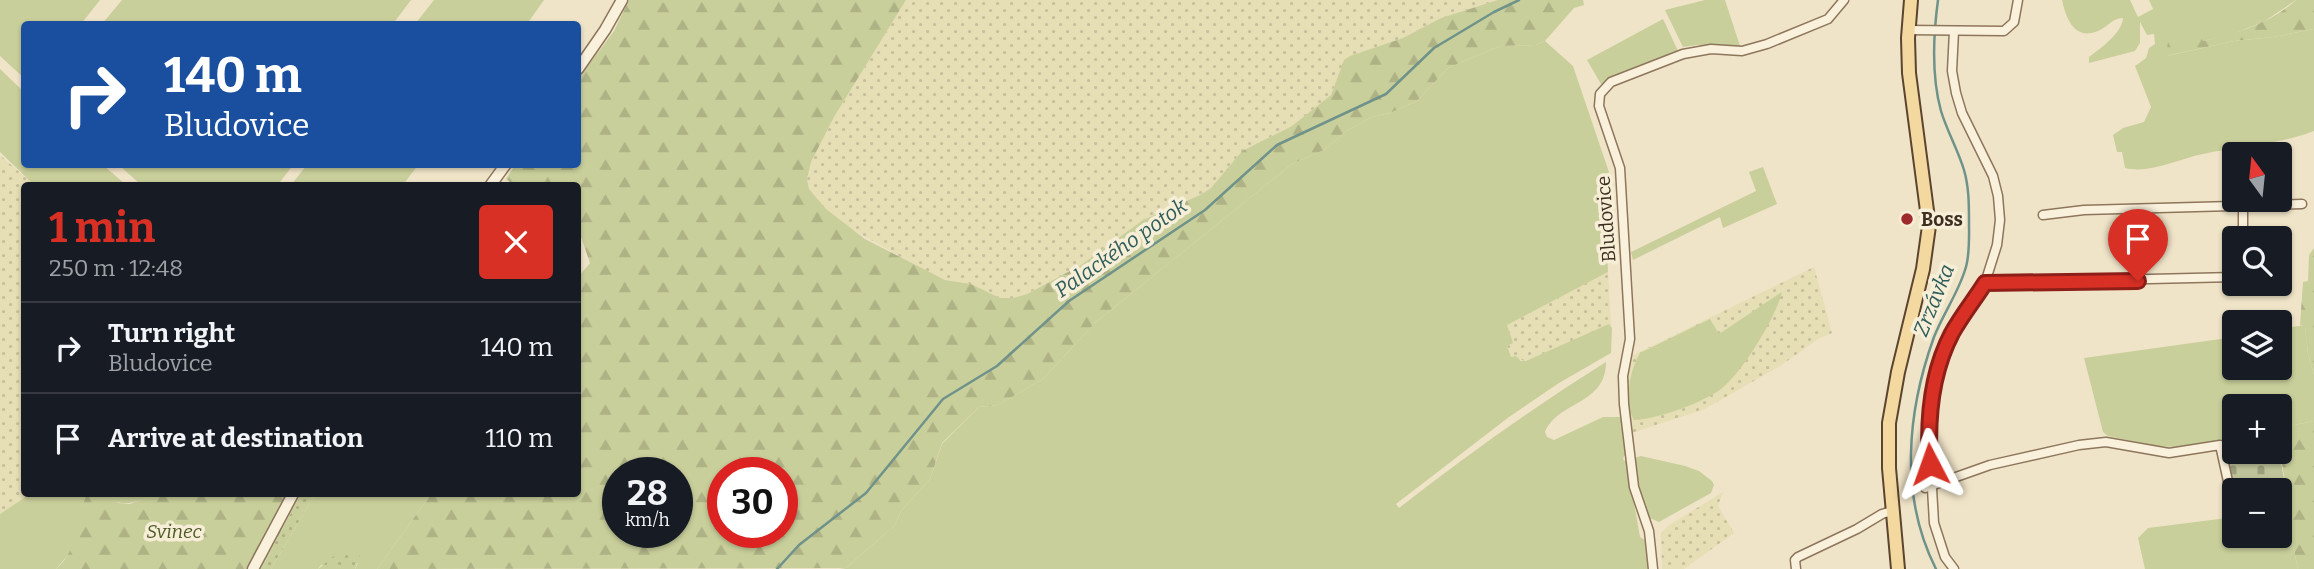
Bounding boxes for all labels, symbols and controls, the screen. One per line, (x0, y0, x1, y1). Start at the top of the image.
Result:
text: 140 m (164, 46, 302, 105)
icon: right (49, 49, 140, 140)
text: Bludovice (164, 106, 310, 144)
north arrow (2222, 142, 2292, 212)
map controls (2222, 142, 2292, 548)
street label: Bludovice (1592, 175, 1620, 263)
water label: Palackého potok (1050, 192, 1193, 303)
text: 1 min (49, 203, 155, 253)
button: close (479, 205, 553, 279)
place label: Boss (1921, 208, 1963, 231)
pin (2108, 209, 2168, 281)
marker: Boss (1899, 211, 1915, 227)
icon: arrive (2119, 220, 2157, 258)
button: search (2222, 226, 2292, 296)
text: 250 m · 12:48 (49, 254, 183, 282)
water label: Zrzávka (1908, 260, 1960, 340)
button: layers (2222, 310, 2292, 380)
text: Turn right (108, 318, 235, 349)
icon: right (49, 329, 87, 367)
text: 140 m (481, 332, 553, 363)
text: Bludovice (108, 349, 213, 377)
button: + (2222, 394, 2292, 464)
icon: arrive (49, 420, 87, 458)
text: Arrive at destination (108, 423, 363, 454)
text: 110 m (485, 423, 553, 454)
position arrow (1893, 427, 1967, 501)
speed limit sign: 30 (707, 457, 798, 548)
text: 28 (627, 472, 668, 514)
button: − (2222, 478, 2292, 548)
text: km/h (625, 509, 670, 531)
park label: Svinec (146, 520, 202, 543)

